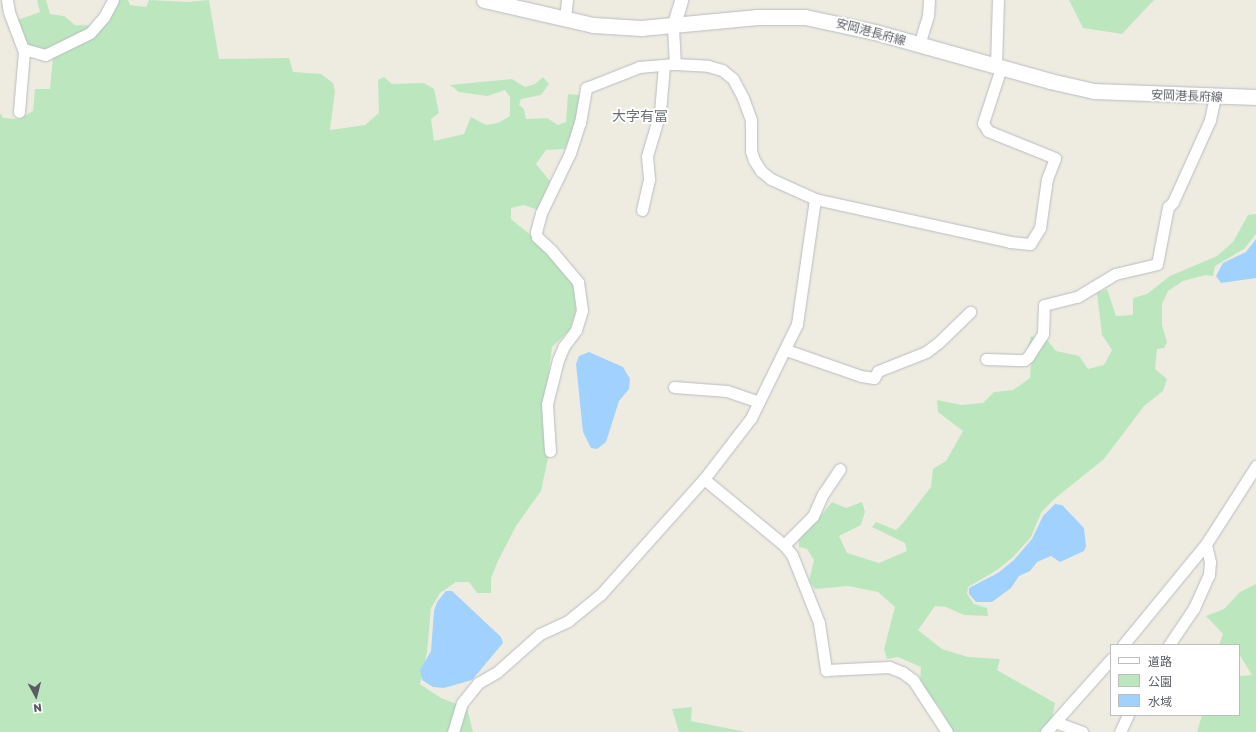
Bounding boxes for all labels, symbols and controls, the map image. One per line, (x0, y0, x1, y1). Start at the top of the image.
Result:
street label: 安岡港長府線 (834, 16, 908, 48)
street label: 安岡港長府線 (1151, 88, 1223, 104)
district label: 大字有冨 (612, 108, 668, 124)
legend (1110, 644, 1240, 716)
text: 道路 (1148, 654, 1172, 669)
text: 公園 (1148, 674, 1172, 689)
north arrow (16, 676, 56, 716)
text: 水域 (1148, 694, 1172, 709)
text: N (33, 701, 42, 715)

